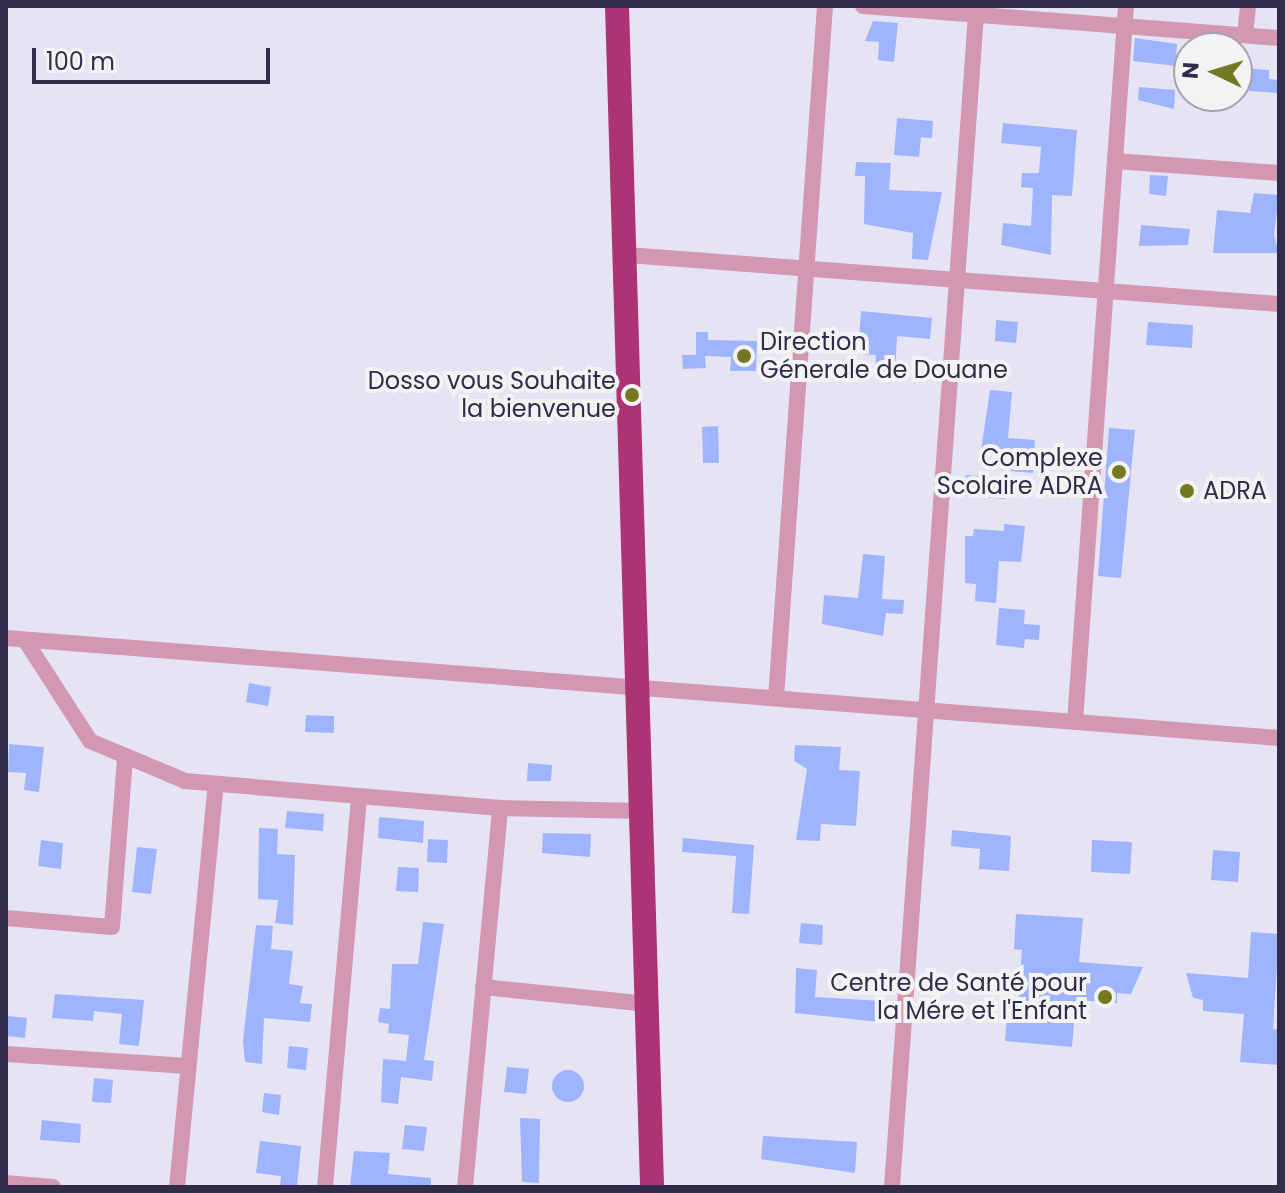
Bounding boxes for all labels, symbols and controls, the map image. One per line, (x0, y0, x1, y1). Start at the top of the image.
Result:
scale bar (36, 32, 274, 82)
north arrow (1173, 32, 1253, 112)
text: 100 m (46, 45, 115, 78)
text: N (1175, 61, 1207, 80)
place label: Direction Génerale de Douane (760, 328, 1008, 384)
marker: Direction Génerale de Douane (735, 347, 753, 365)
place label: Dosso vous Souhaite la bienvenue (368, 367, 616, 423)
marker: Dosso vous Souhaite la bienvenue (623, 386, 641, 404)
place label: Complexe Scolaire ADRA (937, 444, 1103, 500)
marker: Complexe Scolaire ADRA (1110, 463, 1128, 481)
place label: ADRA (1203, 477, 1267, 505)
marker: ADRA (1178, 482, 1196, 500)
place label: Centre de Santé pour la Mére et l'Enfant (830, 969, 1087, 1025)
marker: Centre de Santé pour la Mére et l'Enfant (1094, 986, 1116, 1008)

